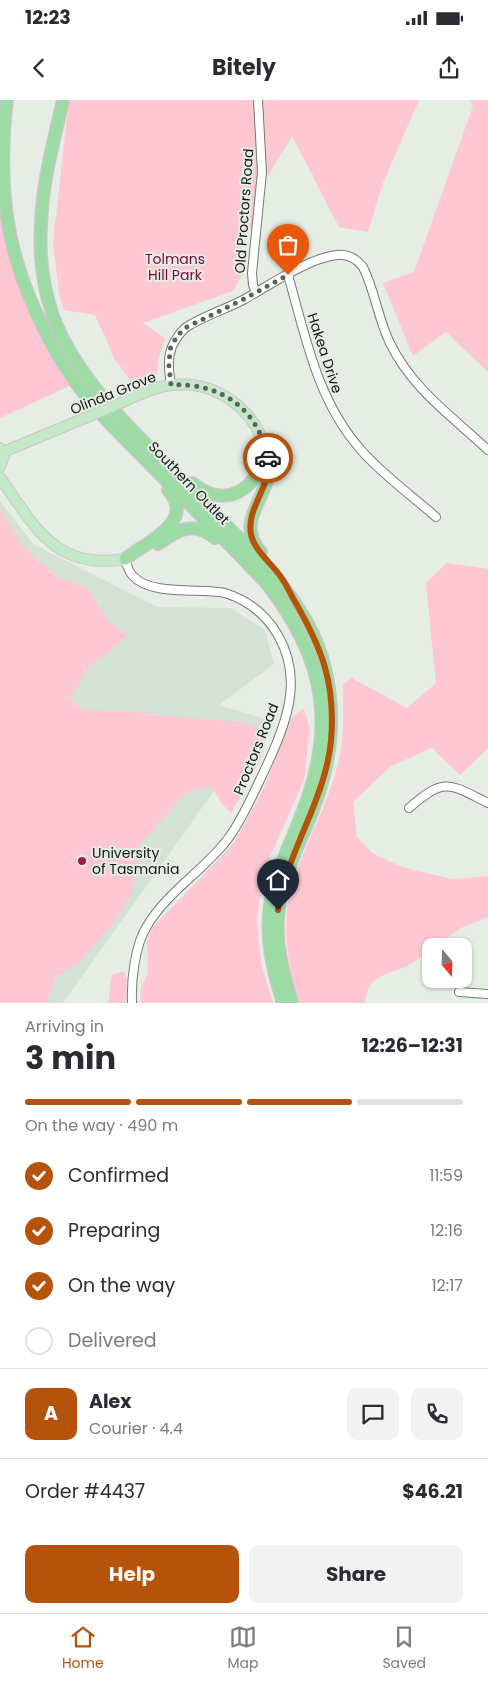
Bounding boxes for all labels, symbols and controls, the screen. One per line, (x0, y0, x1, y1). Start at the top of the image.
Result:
text: 12:23 (25, 4, 71, 31)
text: Bitely (212, 52, 276, 83)
icon: back (25, 54, 53, 82)
icon: share (435, 54, 463, 82)
street label: Old Proctors Road (230, 148, 258, 274)
pin (267, 224, 309, 275)
icon: bag (274, 231, 302, 259)
park label: Tolmans Hill Park (145, 249, 205, 285)
street label: Hakea Drive (303, 310, 347, 396)
street label: Olinda Grove (67, 367, 159, 419)
courier (243, 433, 293, 483)
street label: Southern Outlet (144, 437, 234, 529)
icon: car (254, 444, 282, 472)
street label: Proctors Road (228, 700, 284, 798)
place label: University of Tasmania (92, 843, 179, 879)
marker: University of Tasmania (76, 855, 88, 867)
pin (257, 859, 299, 910)
icon: home (264, 866, 292, 894)
north arrow (422, 938, 472, 988)
map controls (422, 938, 472, 988)
text: Arriving in (25, 1015, 104, 1038)
text: 12:26–12:31 (361, 1032, 463, 1059)
text: 3 min (25, 1035, 116, 1080)
text: On the way · 490 m (25, 1114, 178, 1137)
icon: check (25, 1162, 53, 1190)
text: Confirmed (68, 1162, 169, 1189)
text: 11:59 (429, 1164, 463, 1187)
icon: check (25, 1217, 53, 1245)
text: Preparing (68, 1217, 160, 1244)
text: 12:16 (430, 1219, 463, 1242)
icon: check (25, 1272, 53, 1300)
text: On the way (68, 1272, 175, 1299)
text: 12:17 (431, 1274, 463, 1297)
text: Delivered (68, 1327, 157, 1354)
text: Alex (89, 1388, 131, 1415)
button: chat (347, 1388, 399, 1440)
button: phone (411, 1388, 463, 1440)
text: A (44, 1400, 58, 1427)
text: Courier · 4.4 (89, 1417, 183, 1440)
text: Order #4437 (25, 1478, 145, 1505)
text: $46.21 (402, 1478, 463, 1505)
button: Help (25, 1545, 239, 1603)
button: Share (249, 1545, 463, 1603)
tab: Home (62, 1623, 104, 1674)
tab: Map (228, 1623, 259, 1674)
tab: Saved (382, 1623, 426, 1674)

